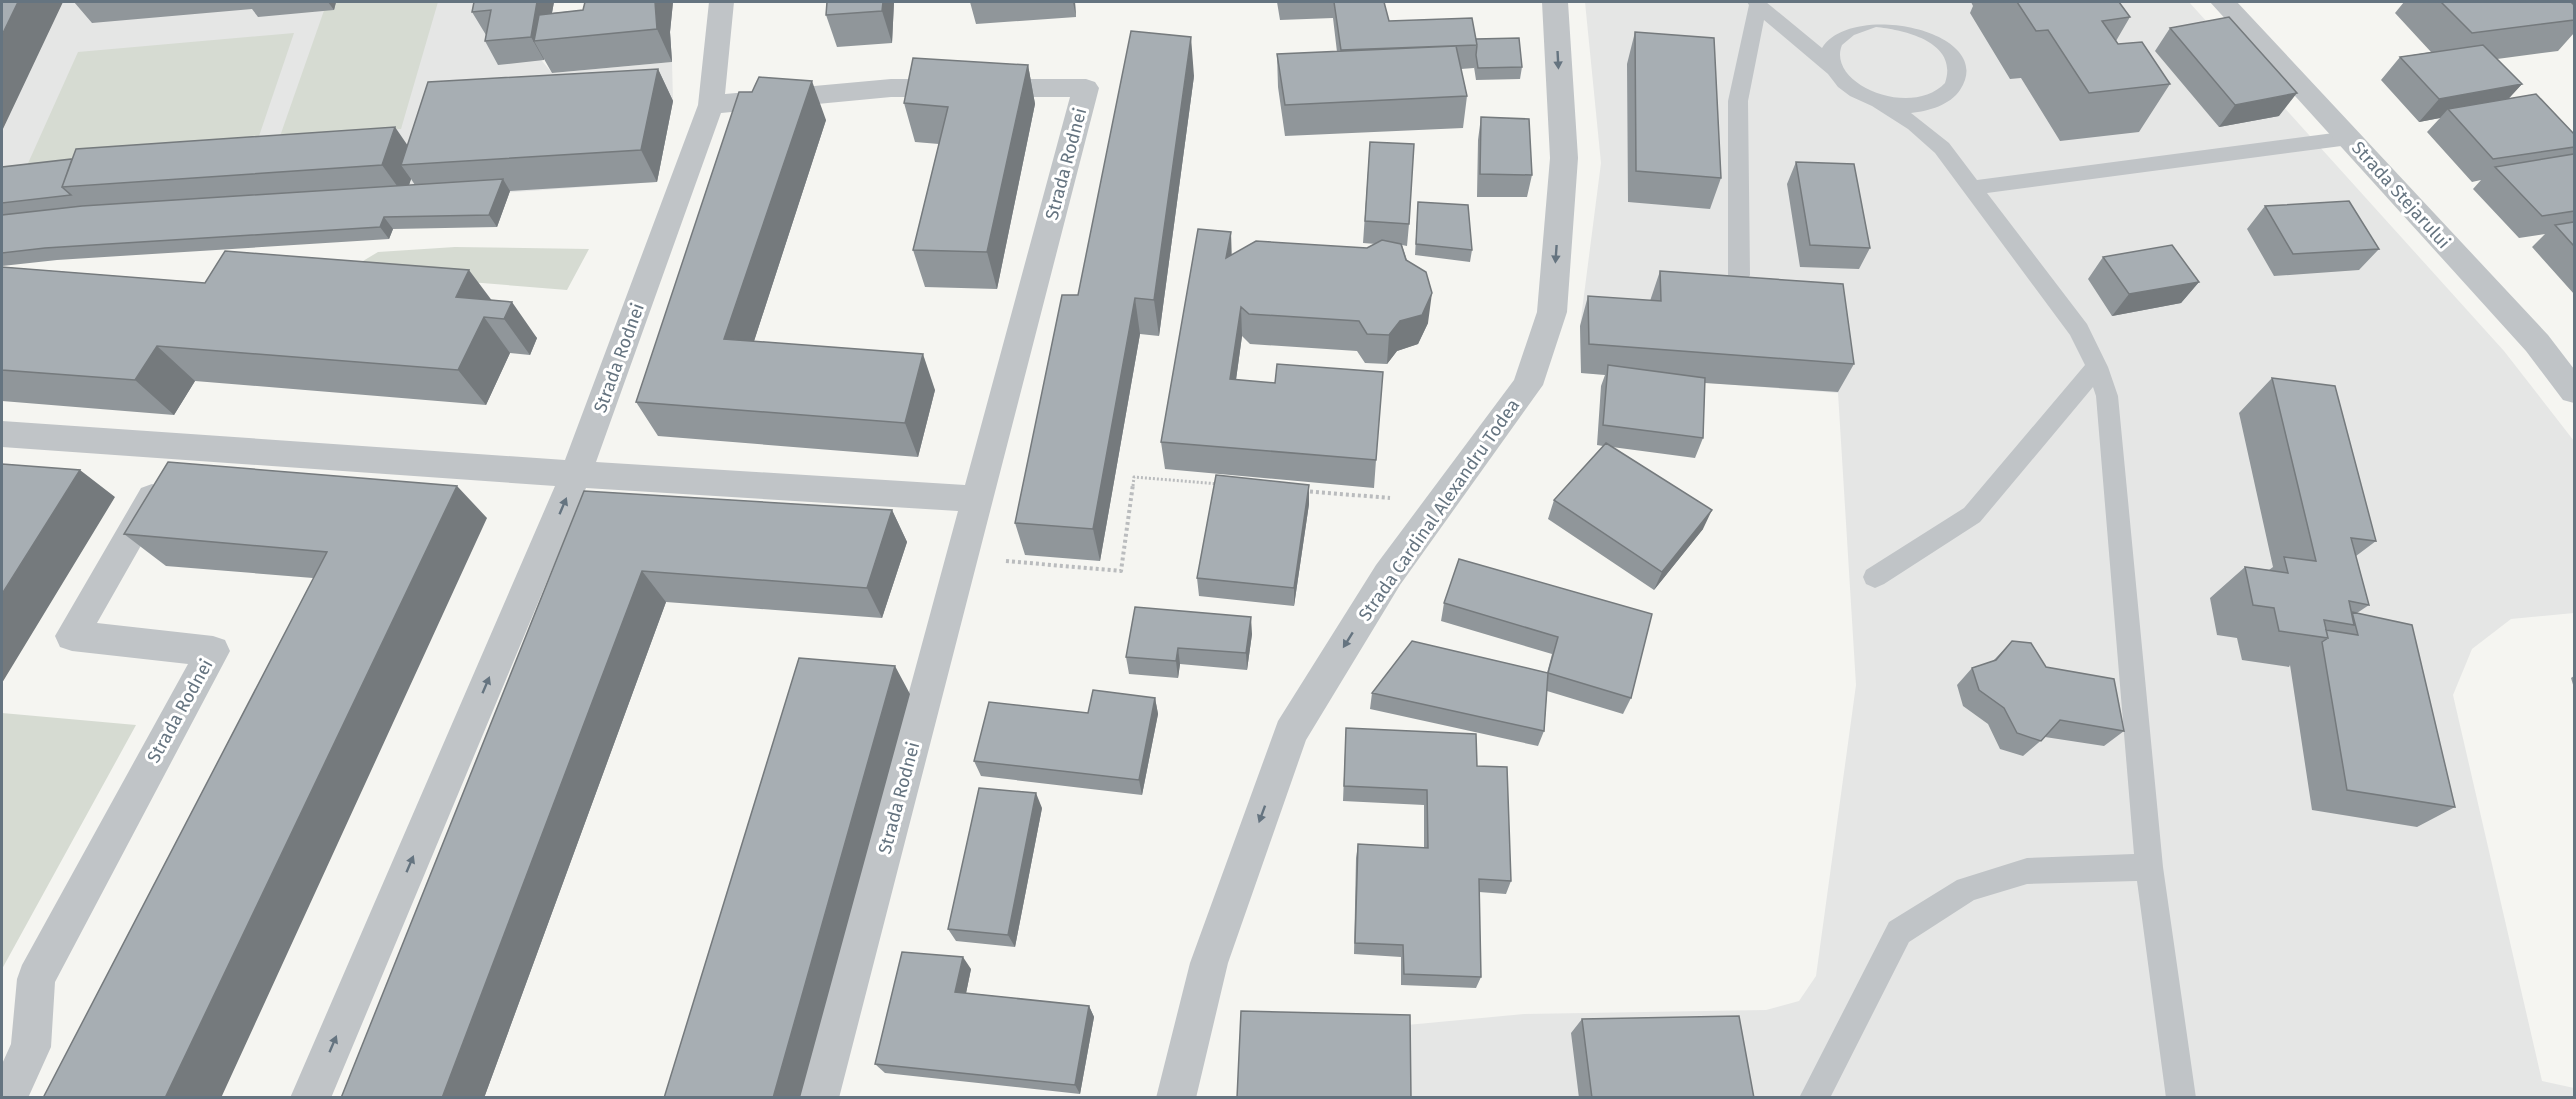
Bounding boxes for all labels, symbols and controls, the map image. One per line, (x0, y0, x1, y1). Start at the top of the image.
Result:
one-way arrow (1553, 50, 1563, 69)
street label: Strada Rodnei (1040, 106, 1092, 222)
street label: Strada Stejarului (2347, 137, 2455, 253)
one-way arrow (1551, 245, 1561, 264)
street label: Strada Rodnei (589, 300, 649, 416)
street label: Strada Cardinal Alexandru Todea (1354, 395, 1524, 625)
one-way arrow (558, 496, 568, 514)
one-way arrow (1343, 632, 1354, 648)
street label: Strada Rodnei (142, 655, 218, 767)
one-way arrow (482, 676, 492, 694)
street label: Strada Rodnei (873, 740, 925, 856)
one-way arrow (1256, 805, 1266, 823)
one-way arrow (405, 855, 415, 873)
one-way arrow (328, 1034, 338, 1052)

